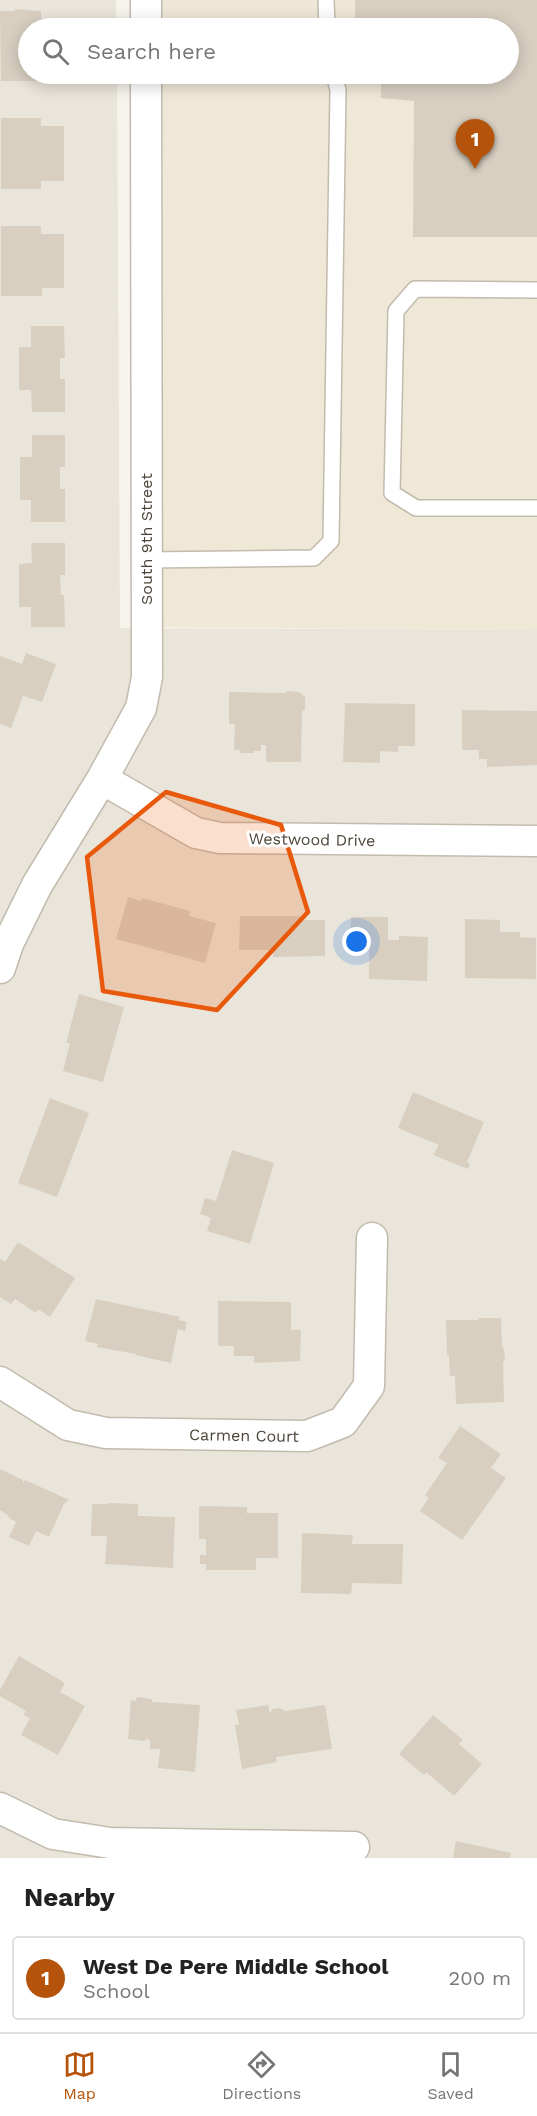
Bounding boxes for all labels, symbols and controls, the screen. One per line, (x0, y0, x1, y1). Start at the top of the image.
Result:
search box (18, 18, 519, 84)
icon: search (39, 35, 72, 68)
text: Search here (87, 39, 216, 64)
pin: 1 (456, 120, 494, 169)
street label: South 9th Street (137, 473, 156, 605)
street label: Westwood Drive (248, 829, 376, 850)
your location (342, 927, 371, 956)
street label: Carmen Court (189, 1425, 299, 1446)
text: Nearby (24, 1882, 115, 1912)
text: West De Pere Middle School (83, 1954, 389, 1979)
text: 1 (41, 1966, 50, 1990)
text: 200 m (449, 1966, 511, 1990)
text: School (83, 1979, 150, 2003)
tab: Map (63, 2048, 96, 2103)
tab: Directions (222, 2048, 301, 2103)
tab: Saved (427, 2048, 474, 2103)

